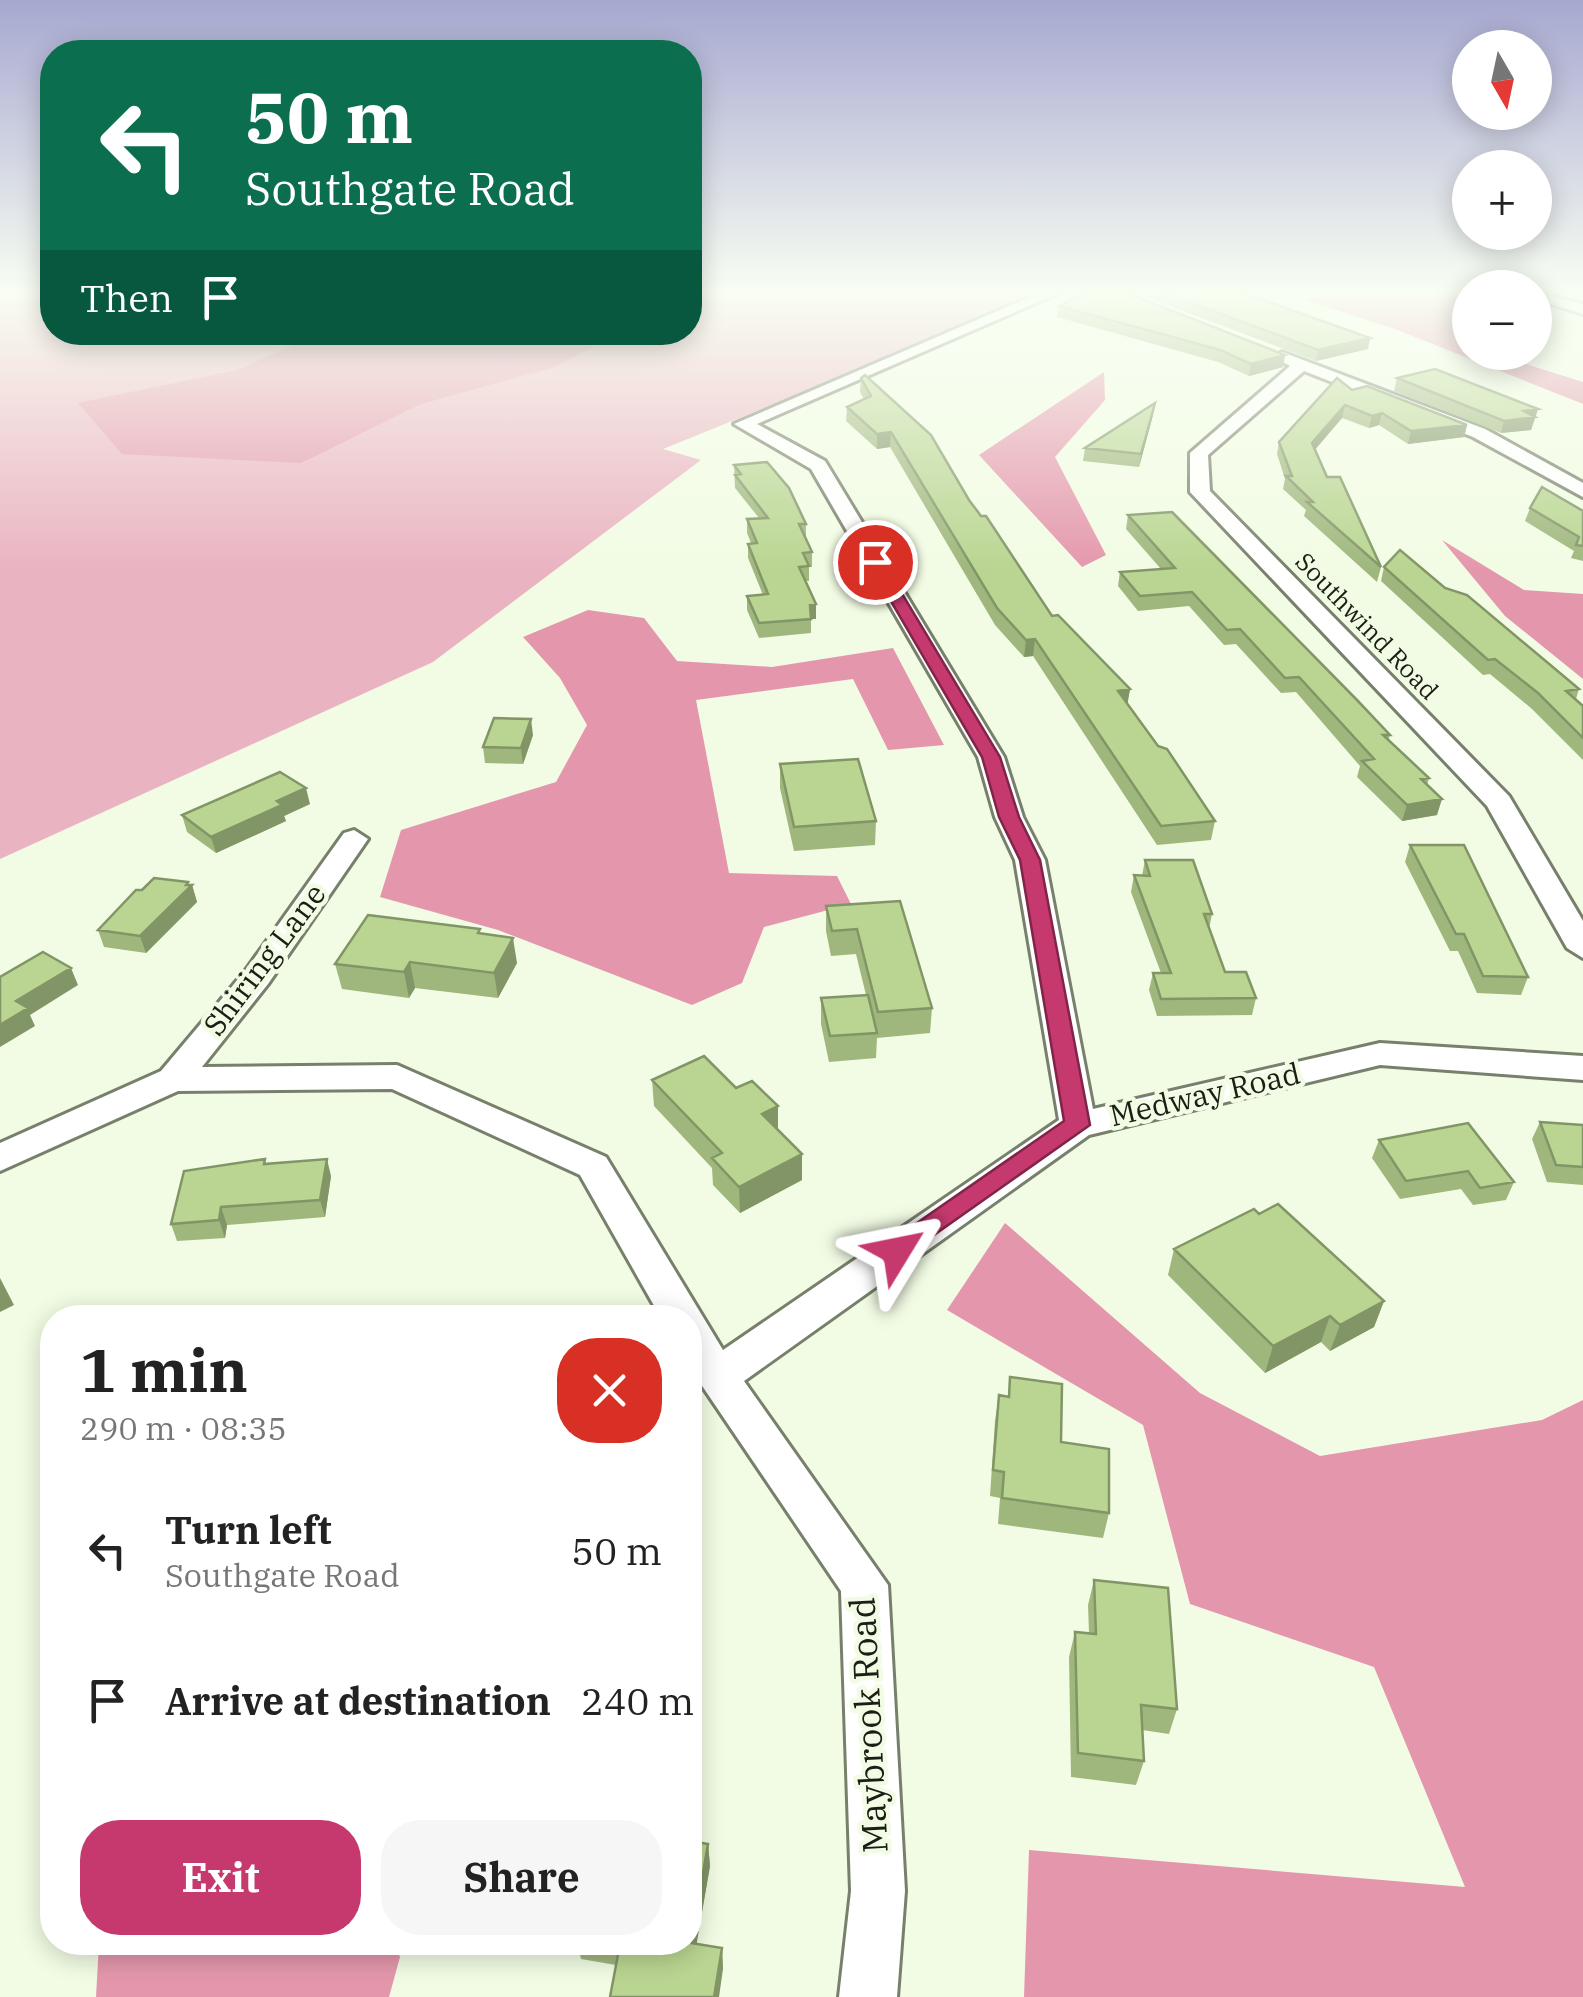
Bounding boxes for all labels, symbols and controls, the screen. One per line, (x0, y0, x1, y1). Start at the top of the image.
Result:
north arrow (1452, 30, 1552, 130)
map controls (1452, 30, 1552, 370)
text: 50 m (245, 71, 413, 162)
icon: left (80, 80, 210, 210)
button: + (1452, 150, 1552, 250)
text: Southgate Road (245, 159, 575, 217)
icon: arrive (193, 270, 248, 325)
button: − (1452, 270, 1552, 370)
text: Then (80, 273, 173, 322)
pin (833, 520, 918, 605)
icon: arrive (848, 535, 903, 590)
street label: Southwind Road (1289, 545, 1446, 706)
street label: Shiring Lane (194, 875, 334, 1043)
street label: Medway Road (1106, 1053, 1304, 1134)
position arrow (845, 1199, 949, 1303)
text: 1 min (80, 1330, 248, 1409)
button: close (557, 1338, 662, 1443)
text: 290 m · 08:35 (80, 1407, 287, 1449)
text: Turn left (165, 1505, 332, 1554)
icon: left (80, 1523, 135, 1578)
text: 50 m (571, 1526, 662, 1575)
text: Southgate Road (165, 1554, 400, 1596)
street label: Maybrook Road (838, 1596, 898, 1854)
icon: arrive (80, 1673, 135, 1728)
text: Arrive at destination (165, 1676, 551, 1725)
text: 240 m (581, 1676, 694, 1725)
button: Exit (80, 1820, 361, 1935)
button: Share (381, 1820, 662, 1935)

